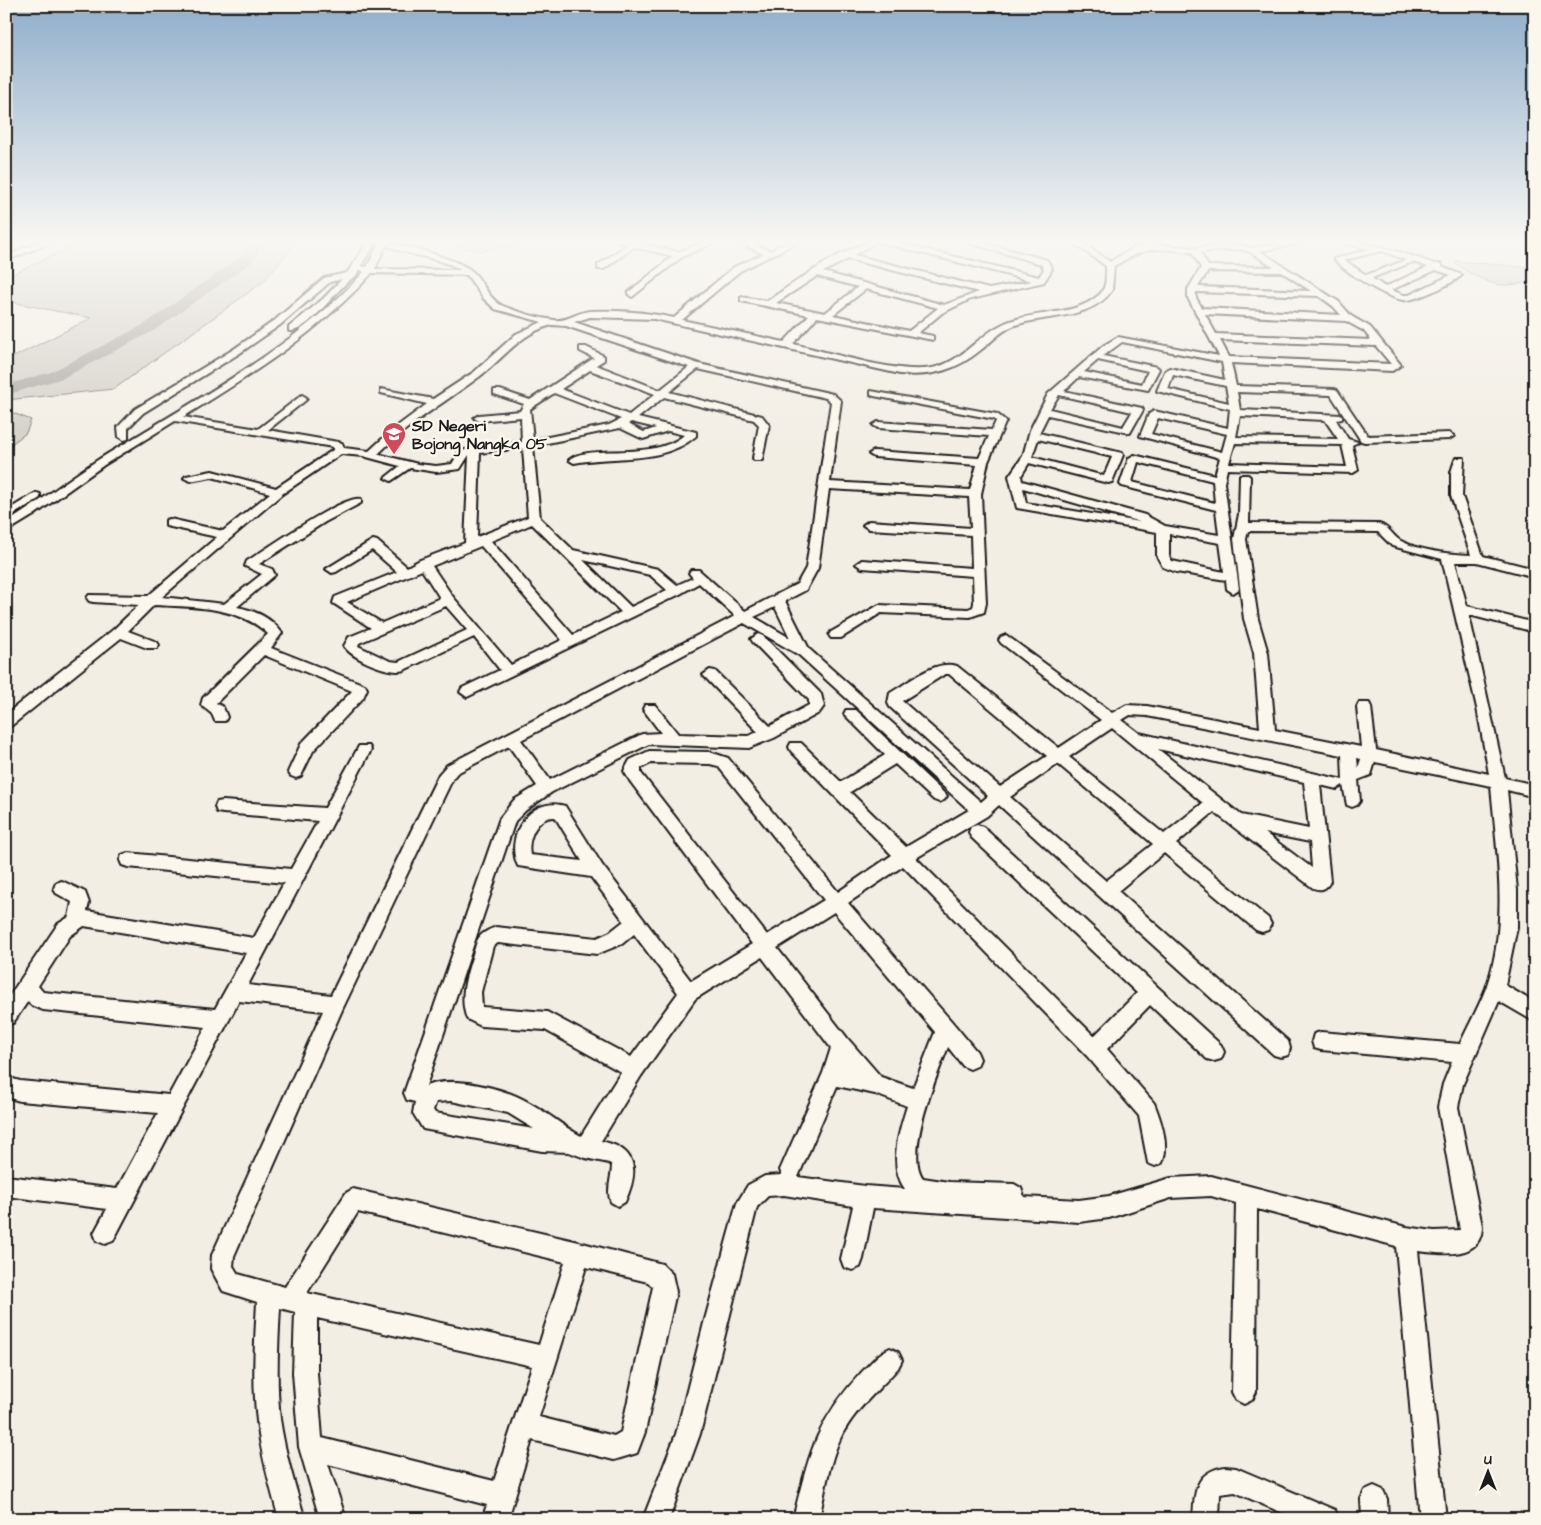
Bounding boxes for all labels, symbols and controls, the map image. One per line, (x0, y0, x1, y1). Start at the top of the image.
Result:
place label: SD Negeri Bojong Nangka 05 (411, 415, 548, 457)
school or university icon: SD Negeri Bojong Nangka 05 (381, 421, 407, 455)
north arrow (1464, 1448, 1514, 1498)
text: U (1484, 1450, 1492, 1470)

